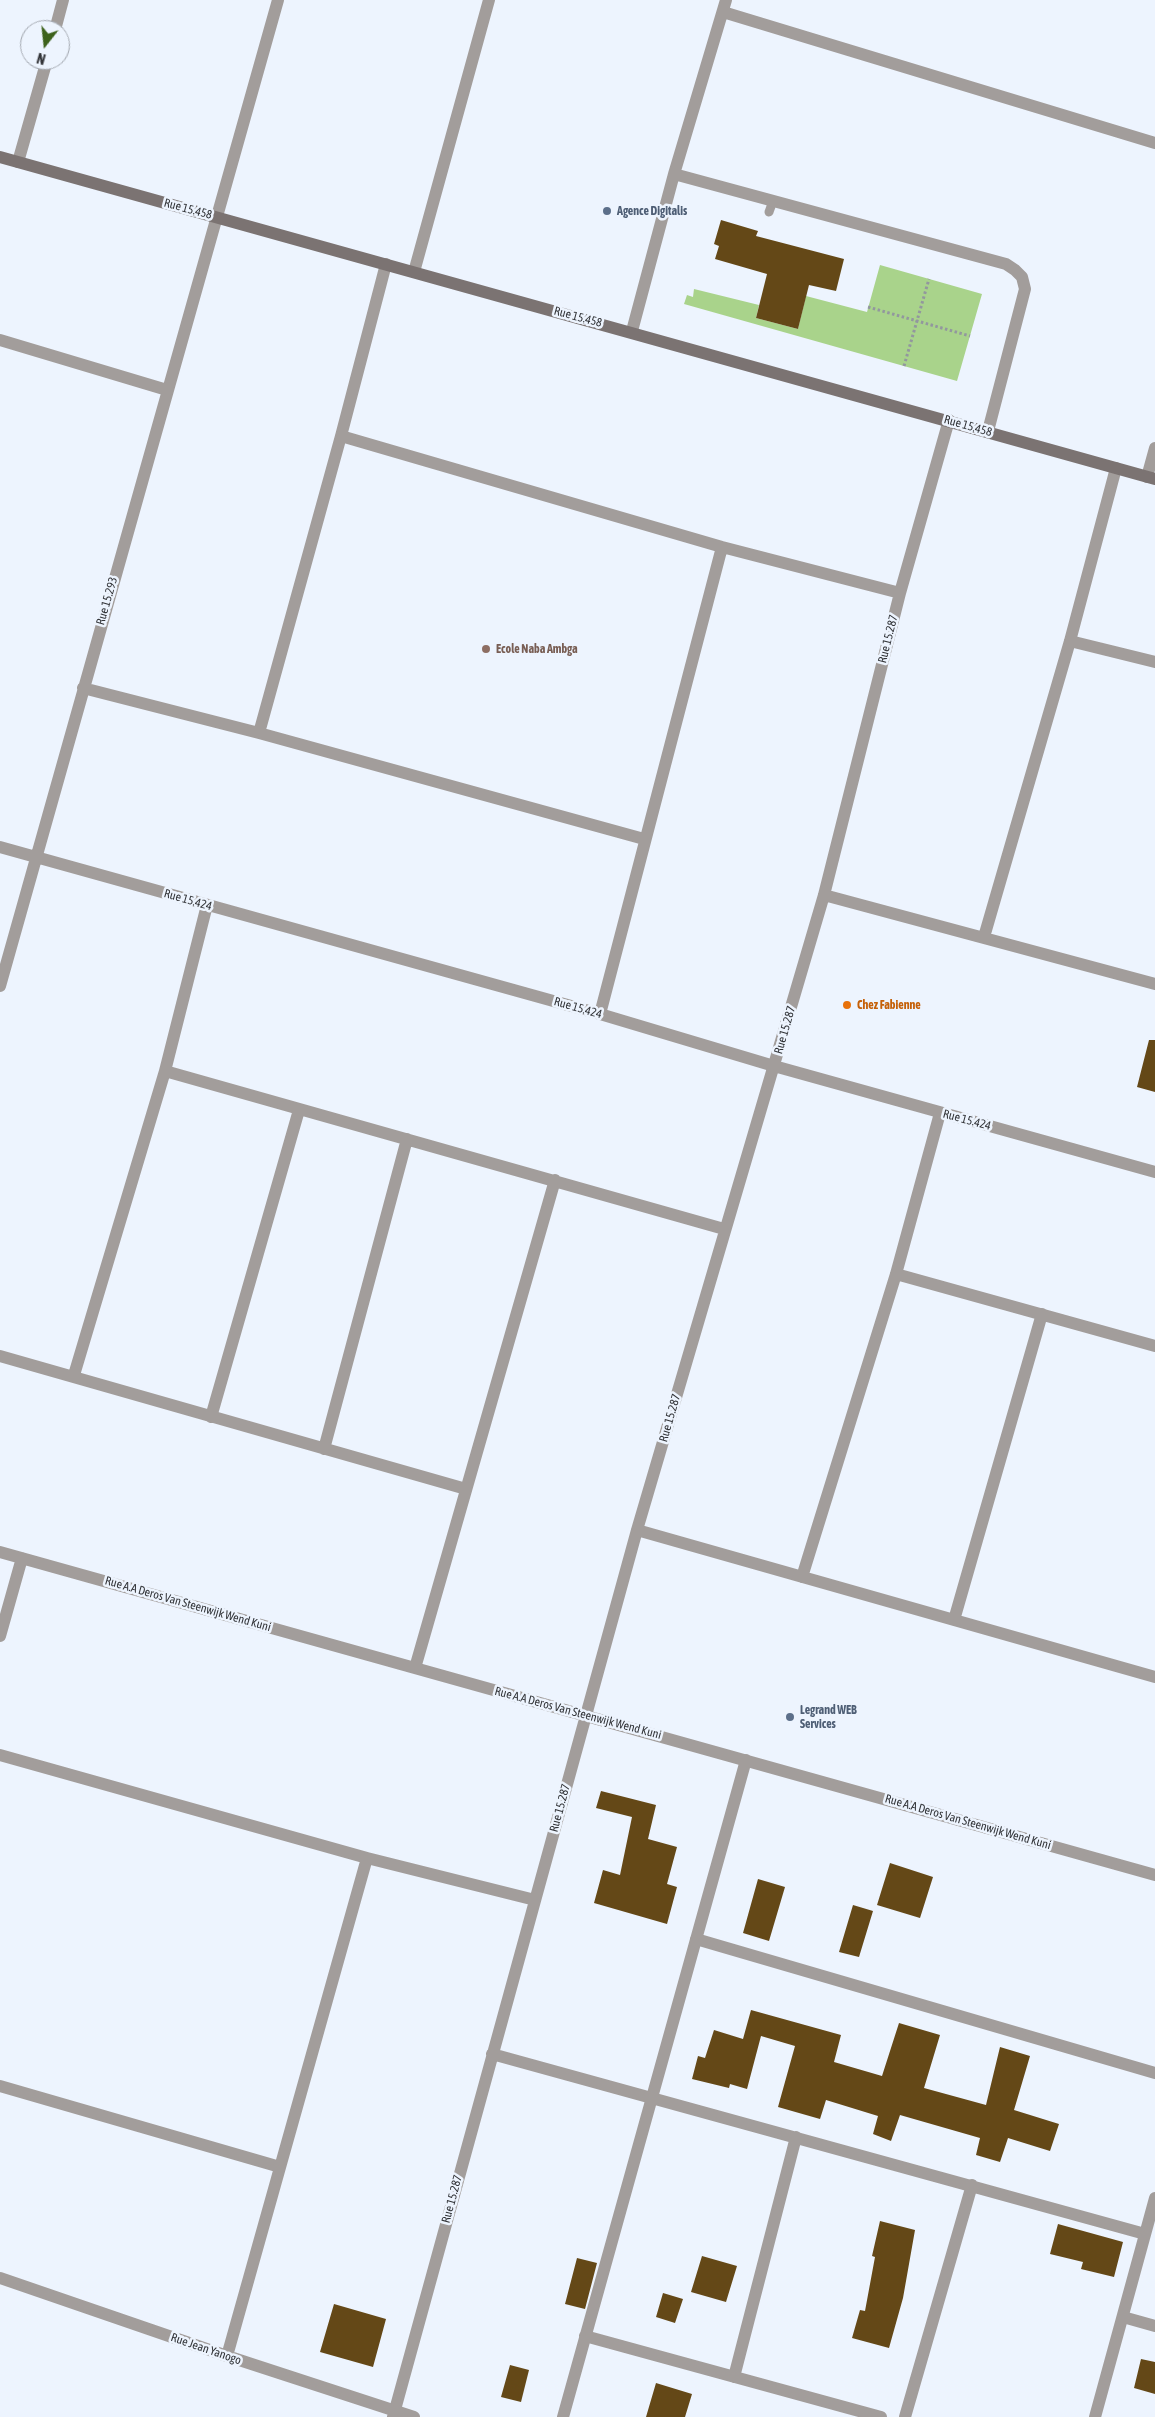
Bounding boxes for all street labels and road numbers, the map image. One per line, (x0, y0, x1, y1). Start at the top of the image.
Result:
street label: Rue 15.458 (162, 196, 214, 222)
street label: Rue 15.458 (552, 304, 604, 330)
street label: Rue 15.458 (942, 412, 994, 440)
street label: Rue 15.293 (93, 575, 121, 627)
street label: Rue 15.287 (875, 613, 901, 665)
street label: Rue 15.424 (162, 886, 214, 914)
street label: Rue 15.424 (552, 994, 604, 1022)
street label: Rue 15.287 (771, 1004, 799, 1056)
street label: Rue 15.424 (941, 1107, 993, 1133)
street label: Rue 15.287 (656, 1392, 684, 1444)
street label: Rue A.A Deros Van Steenwijk Wend Kuni (103, 1573, 273, 1635)
street label: Rue A.A Deros Van Steenwijk Wend Kuni (493, 1684, 663, 1742)
street label: Rue 15.287 (547, 1782, 573, 1834)
street label: Rue A.A Deros Van Steenwijk Wend Kuni (883, 1791, 1053, 1853)
street label: Rue 15.287 (439, 2173, 465, 2225)
street label: Rue Jean Yanogo (169, 2330, 243, 2368)

